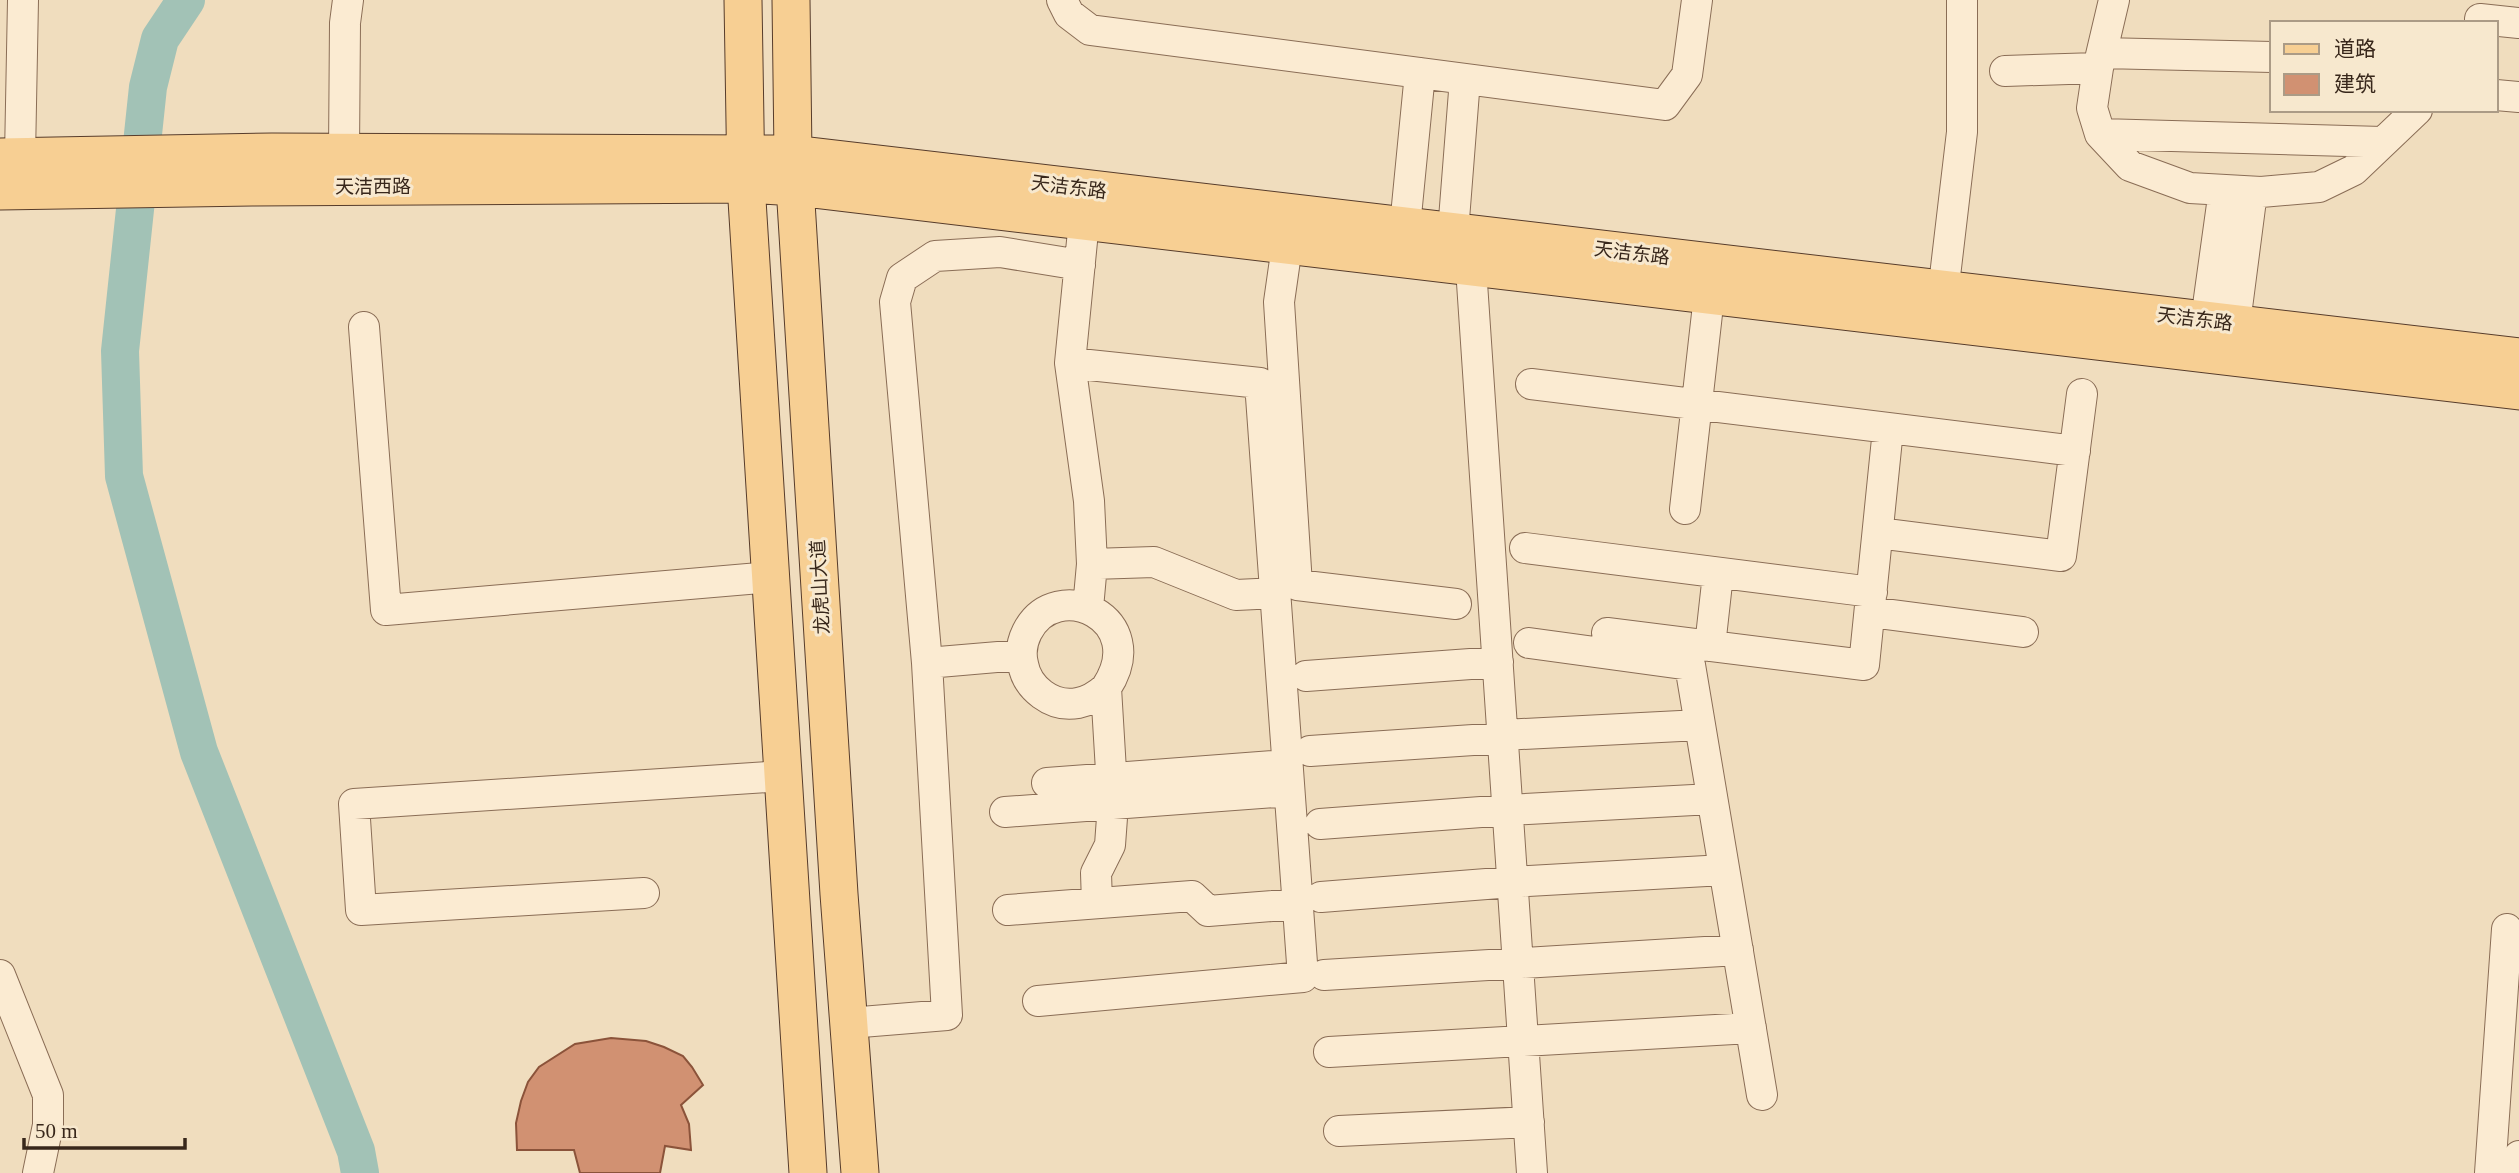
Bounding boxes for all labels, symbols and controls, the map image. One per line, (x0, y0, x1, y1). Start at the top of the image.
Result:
legend (2270, 21, 2498, 112)
text: 道路 (2334, 37, 2376, 61)
text: 建筑 (2334, 72, 2376, 96)
street label: 天洁东路 (1030, 172, 1108, 202)
street label: 天洁西路 (335, 176, 411, 197)
street label: 天洁东路 (1593, 238, 1671, 268)
street label: 天洁东路 (2156, 304, 2234, 334)
street label: 龙虎山大道 (807, 539, 833, 635)
scale bar (24, 1106, 186, 1150)
text: 50 m (35, 1119, 78, 1143)

